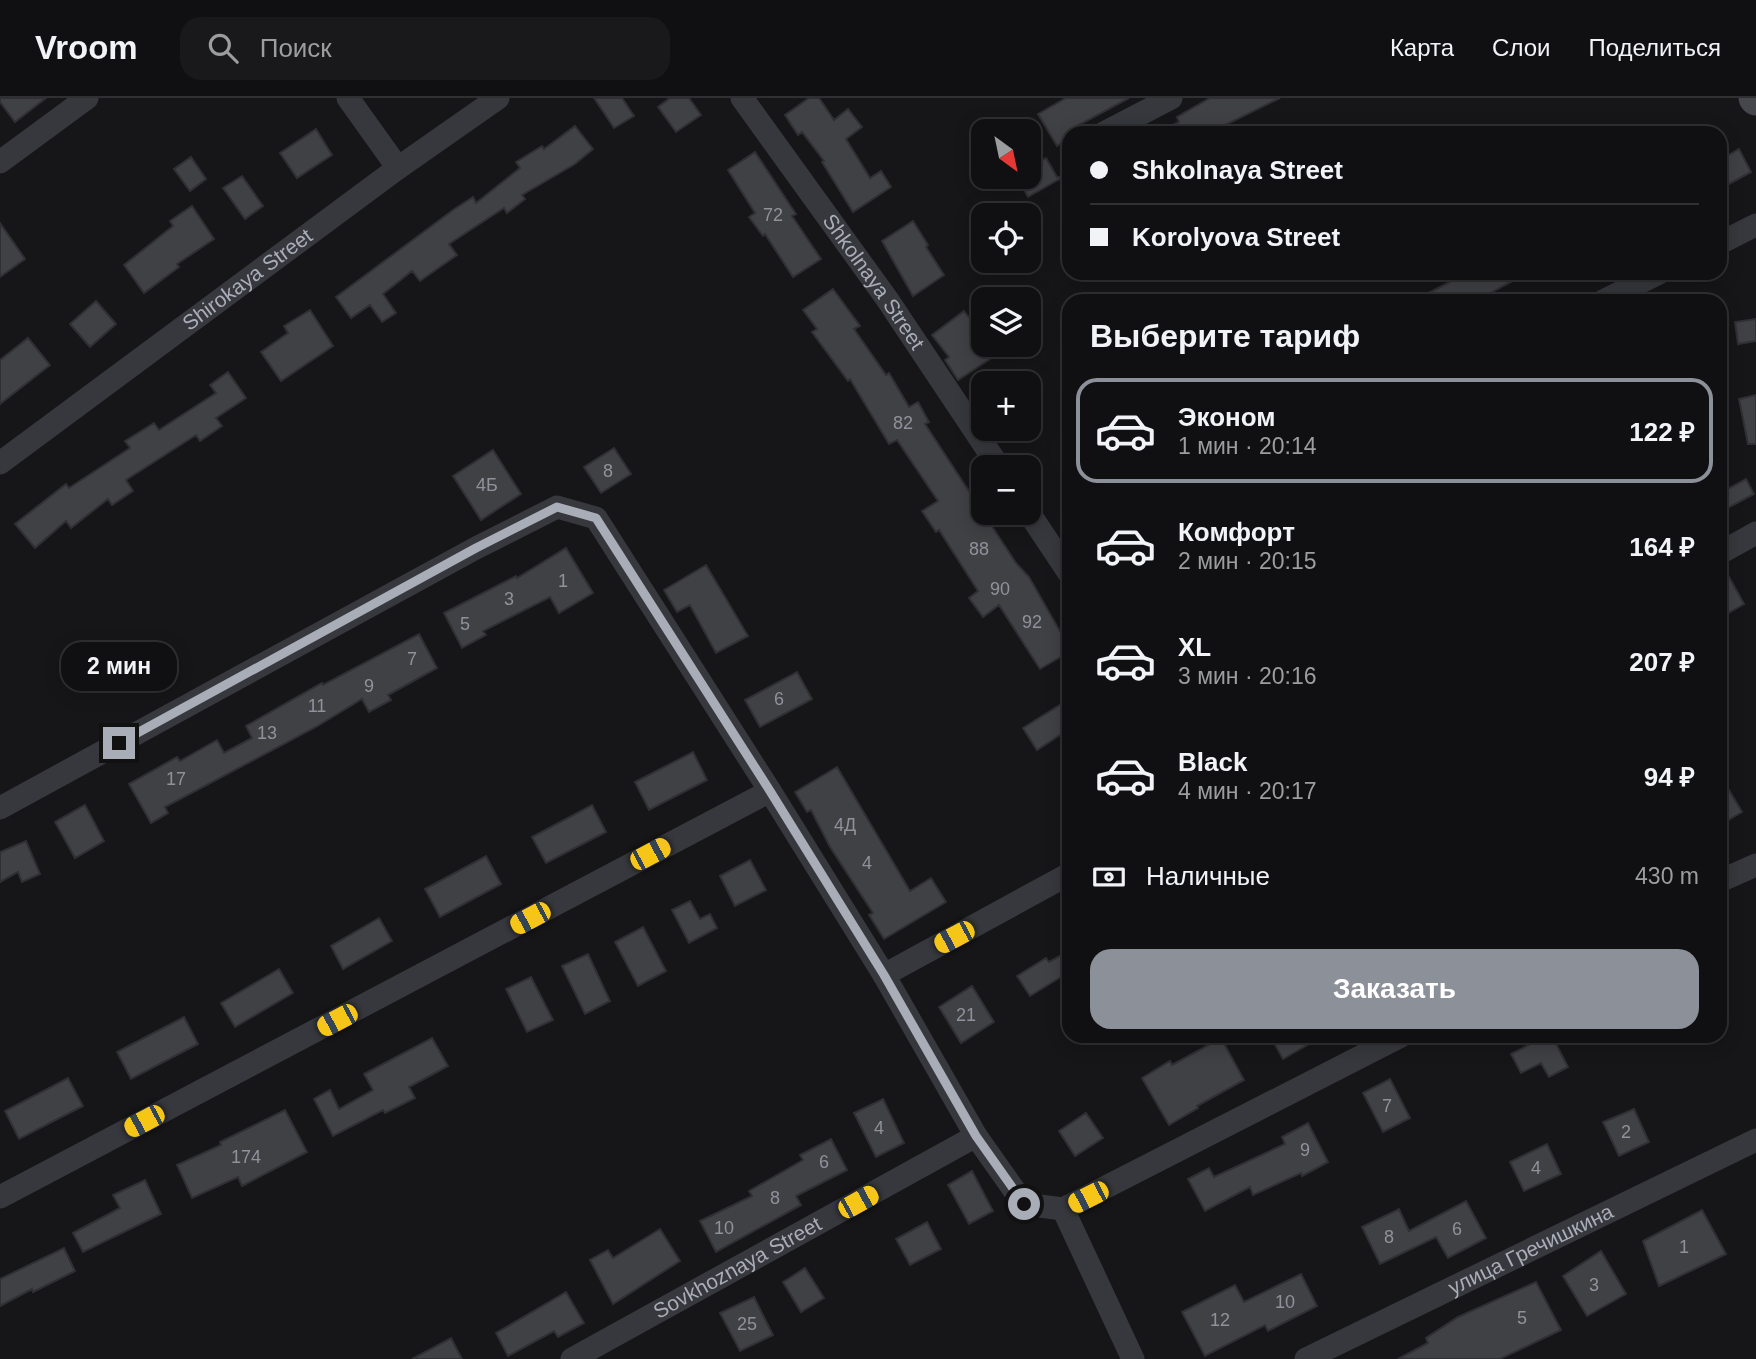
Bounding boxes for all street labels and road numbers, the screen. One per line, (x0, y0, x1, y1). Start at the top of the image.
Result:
street label: Shkolnaya Street (818, 209, 929, 354)
street label: Shirokaya Street (178, 224, 317, 335)
street label: улица Гречишкина (1445, 1199, 1617, 1299)
street label: Sovkhoznaya Street (649, 1212, 825, 1323)

